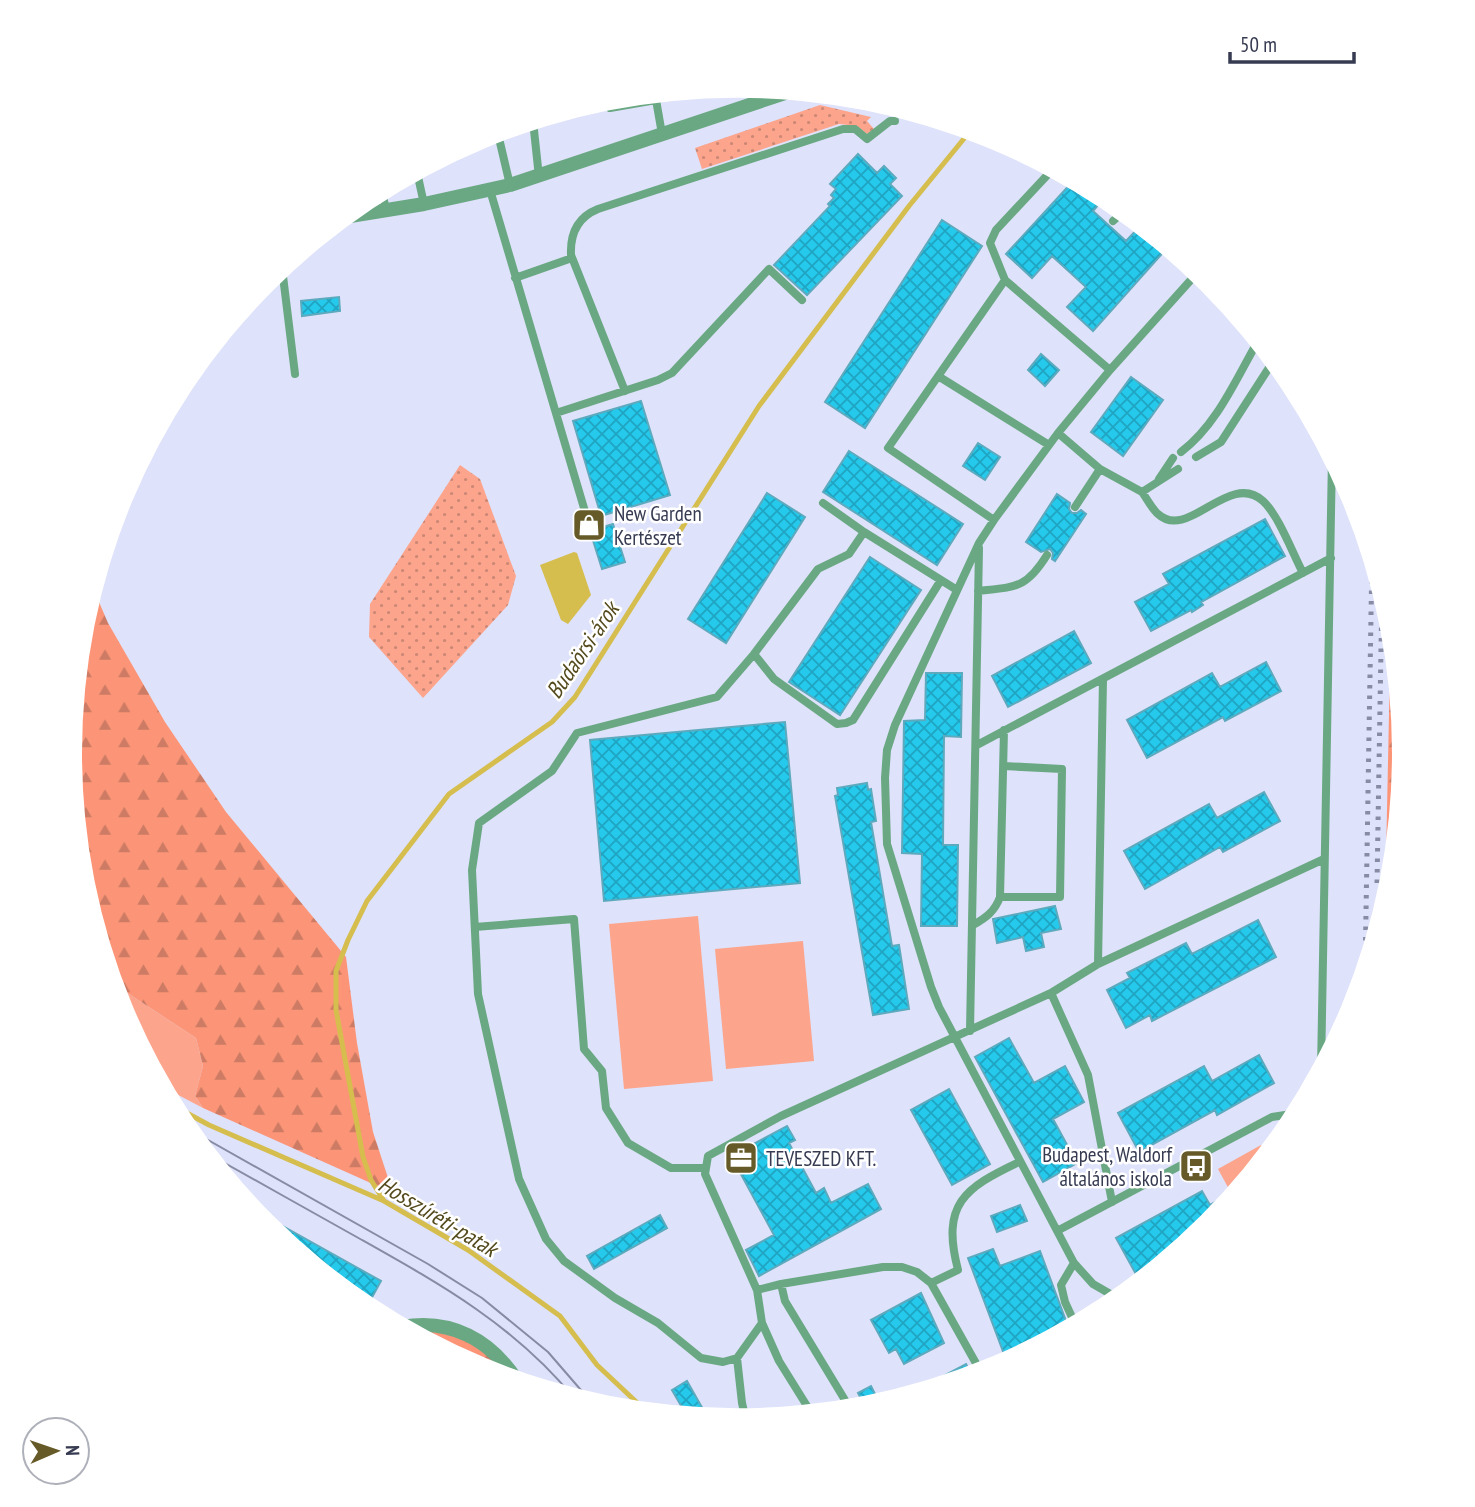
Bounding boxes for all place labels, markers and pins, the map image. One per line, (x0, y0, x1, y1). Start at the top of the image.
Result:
place label: New Garden Kertészet (614, 500, 702, 551)
shop icon: New Garden Kertészet (570, 506, 608, 544)
office icon: TEVESZED KFT. (722, 1139, 760, 1177)
place label: Budapest, Waldorf általános iskola (1042, 1141, 1173, 1192)
place label: TEVESZED KFT. (766, 1145, 876, 1172)
bus stop icon: Budapest, Waldorf általános iskola (1177, 1147, 1215, 1185)

